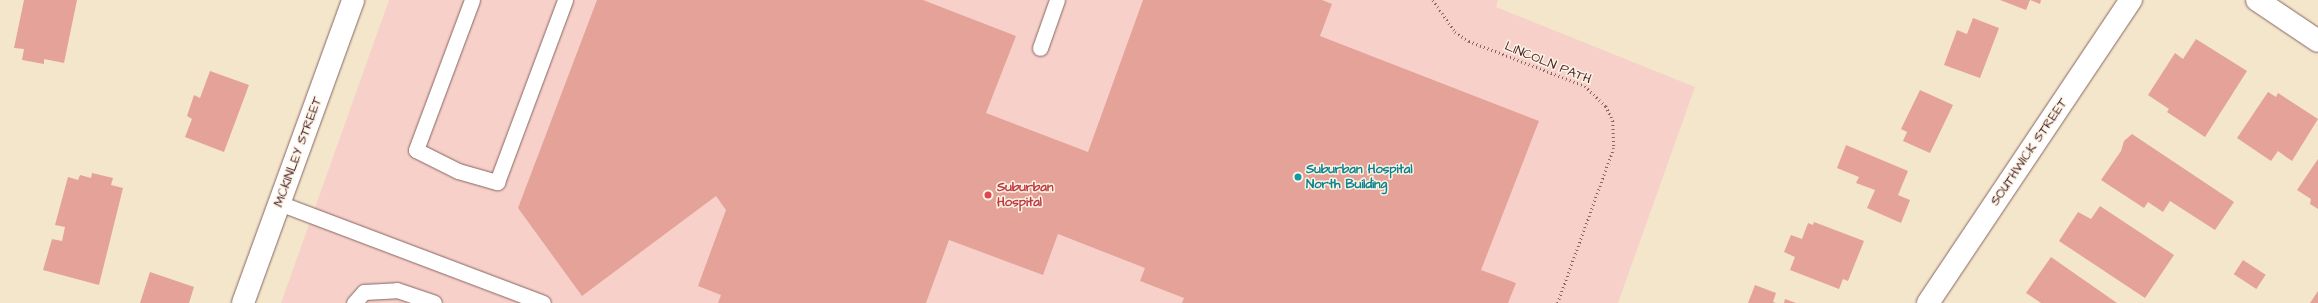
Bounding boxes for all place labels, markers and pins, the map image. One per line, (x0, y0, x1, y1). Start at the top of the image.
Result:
place label: Suburban Hospital North Building (1306, 162, 1412, 193)
marker: Suburban Hospital North Building (1293, 172, 1303, 182)
place label: Suburban Hospital (997, 180, 1053, 211)
marker: Suburban Hospital (982, 189, 994, 201)

